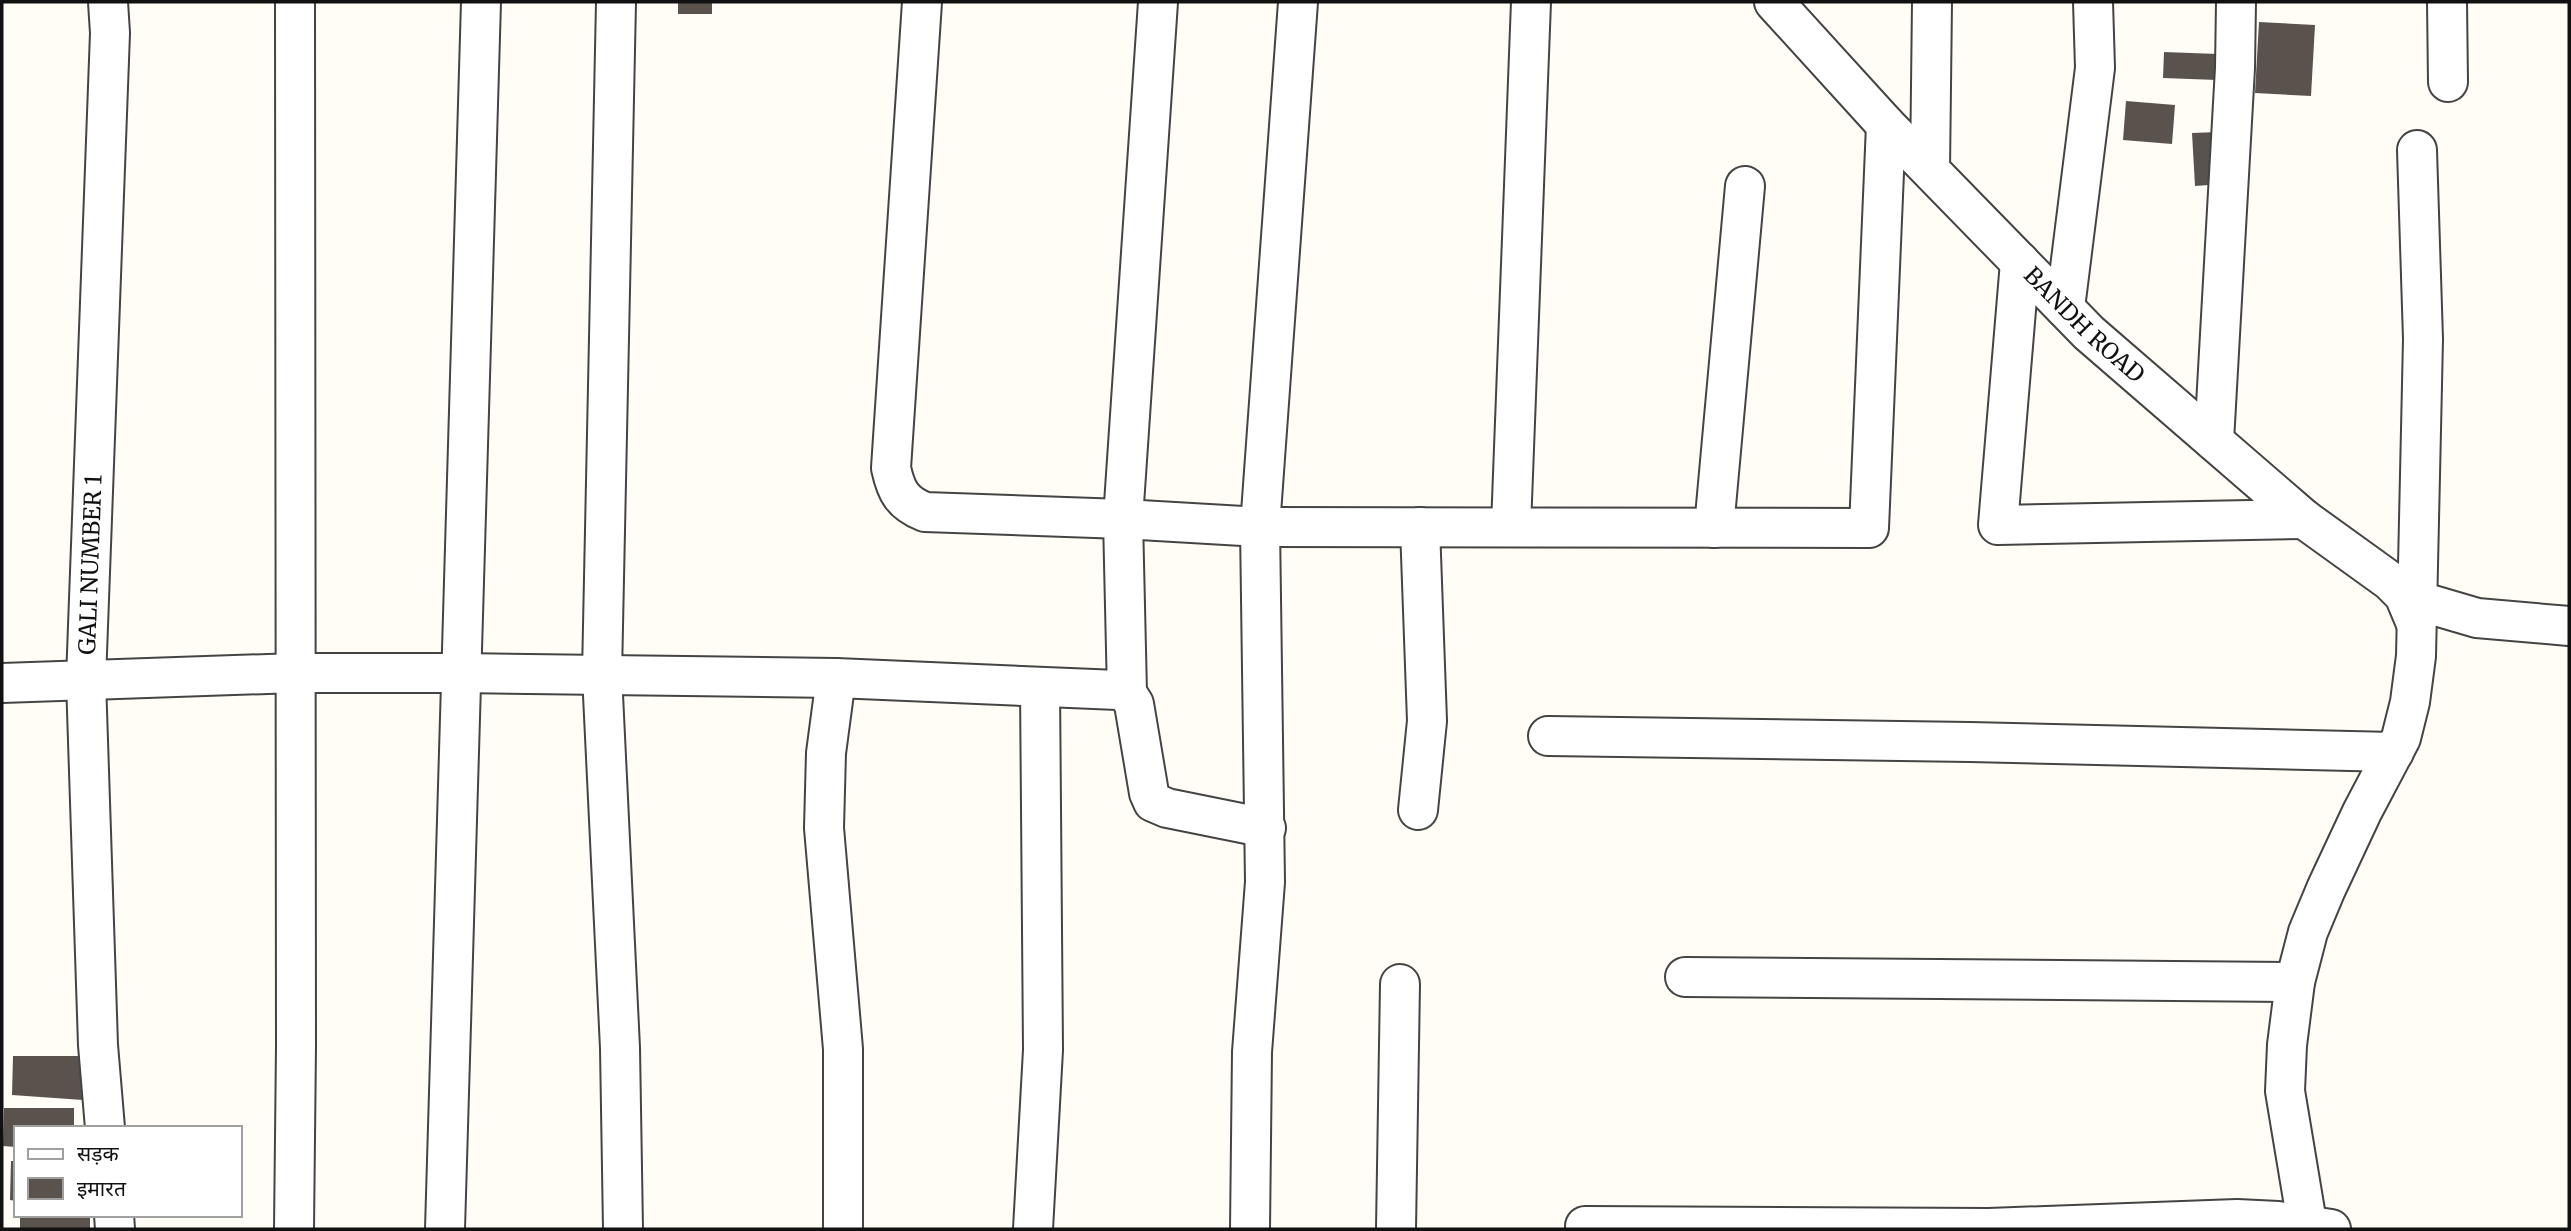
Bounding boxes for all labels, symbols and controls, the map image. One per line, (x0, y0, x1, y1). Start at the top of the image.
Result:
street label: BANDH ROAD (2018, 260, 2151, 389)
street label: GALI NUMBER 1 (72, 474, 108, 655)
legend (14, 1126, 242, 1217)
text: सड़क (77, 1140, 119, 1167)
text: इमारत (77, 1175, 127, 1202)

